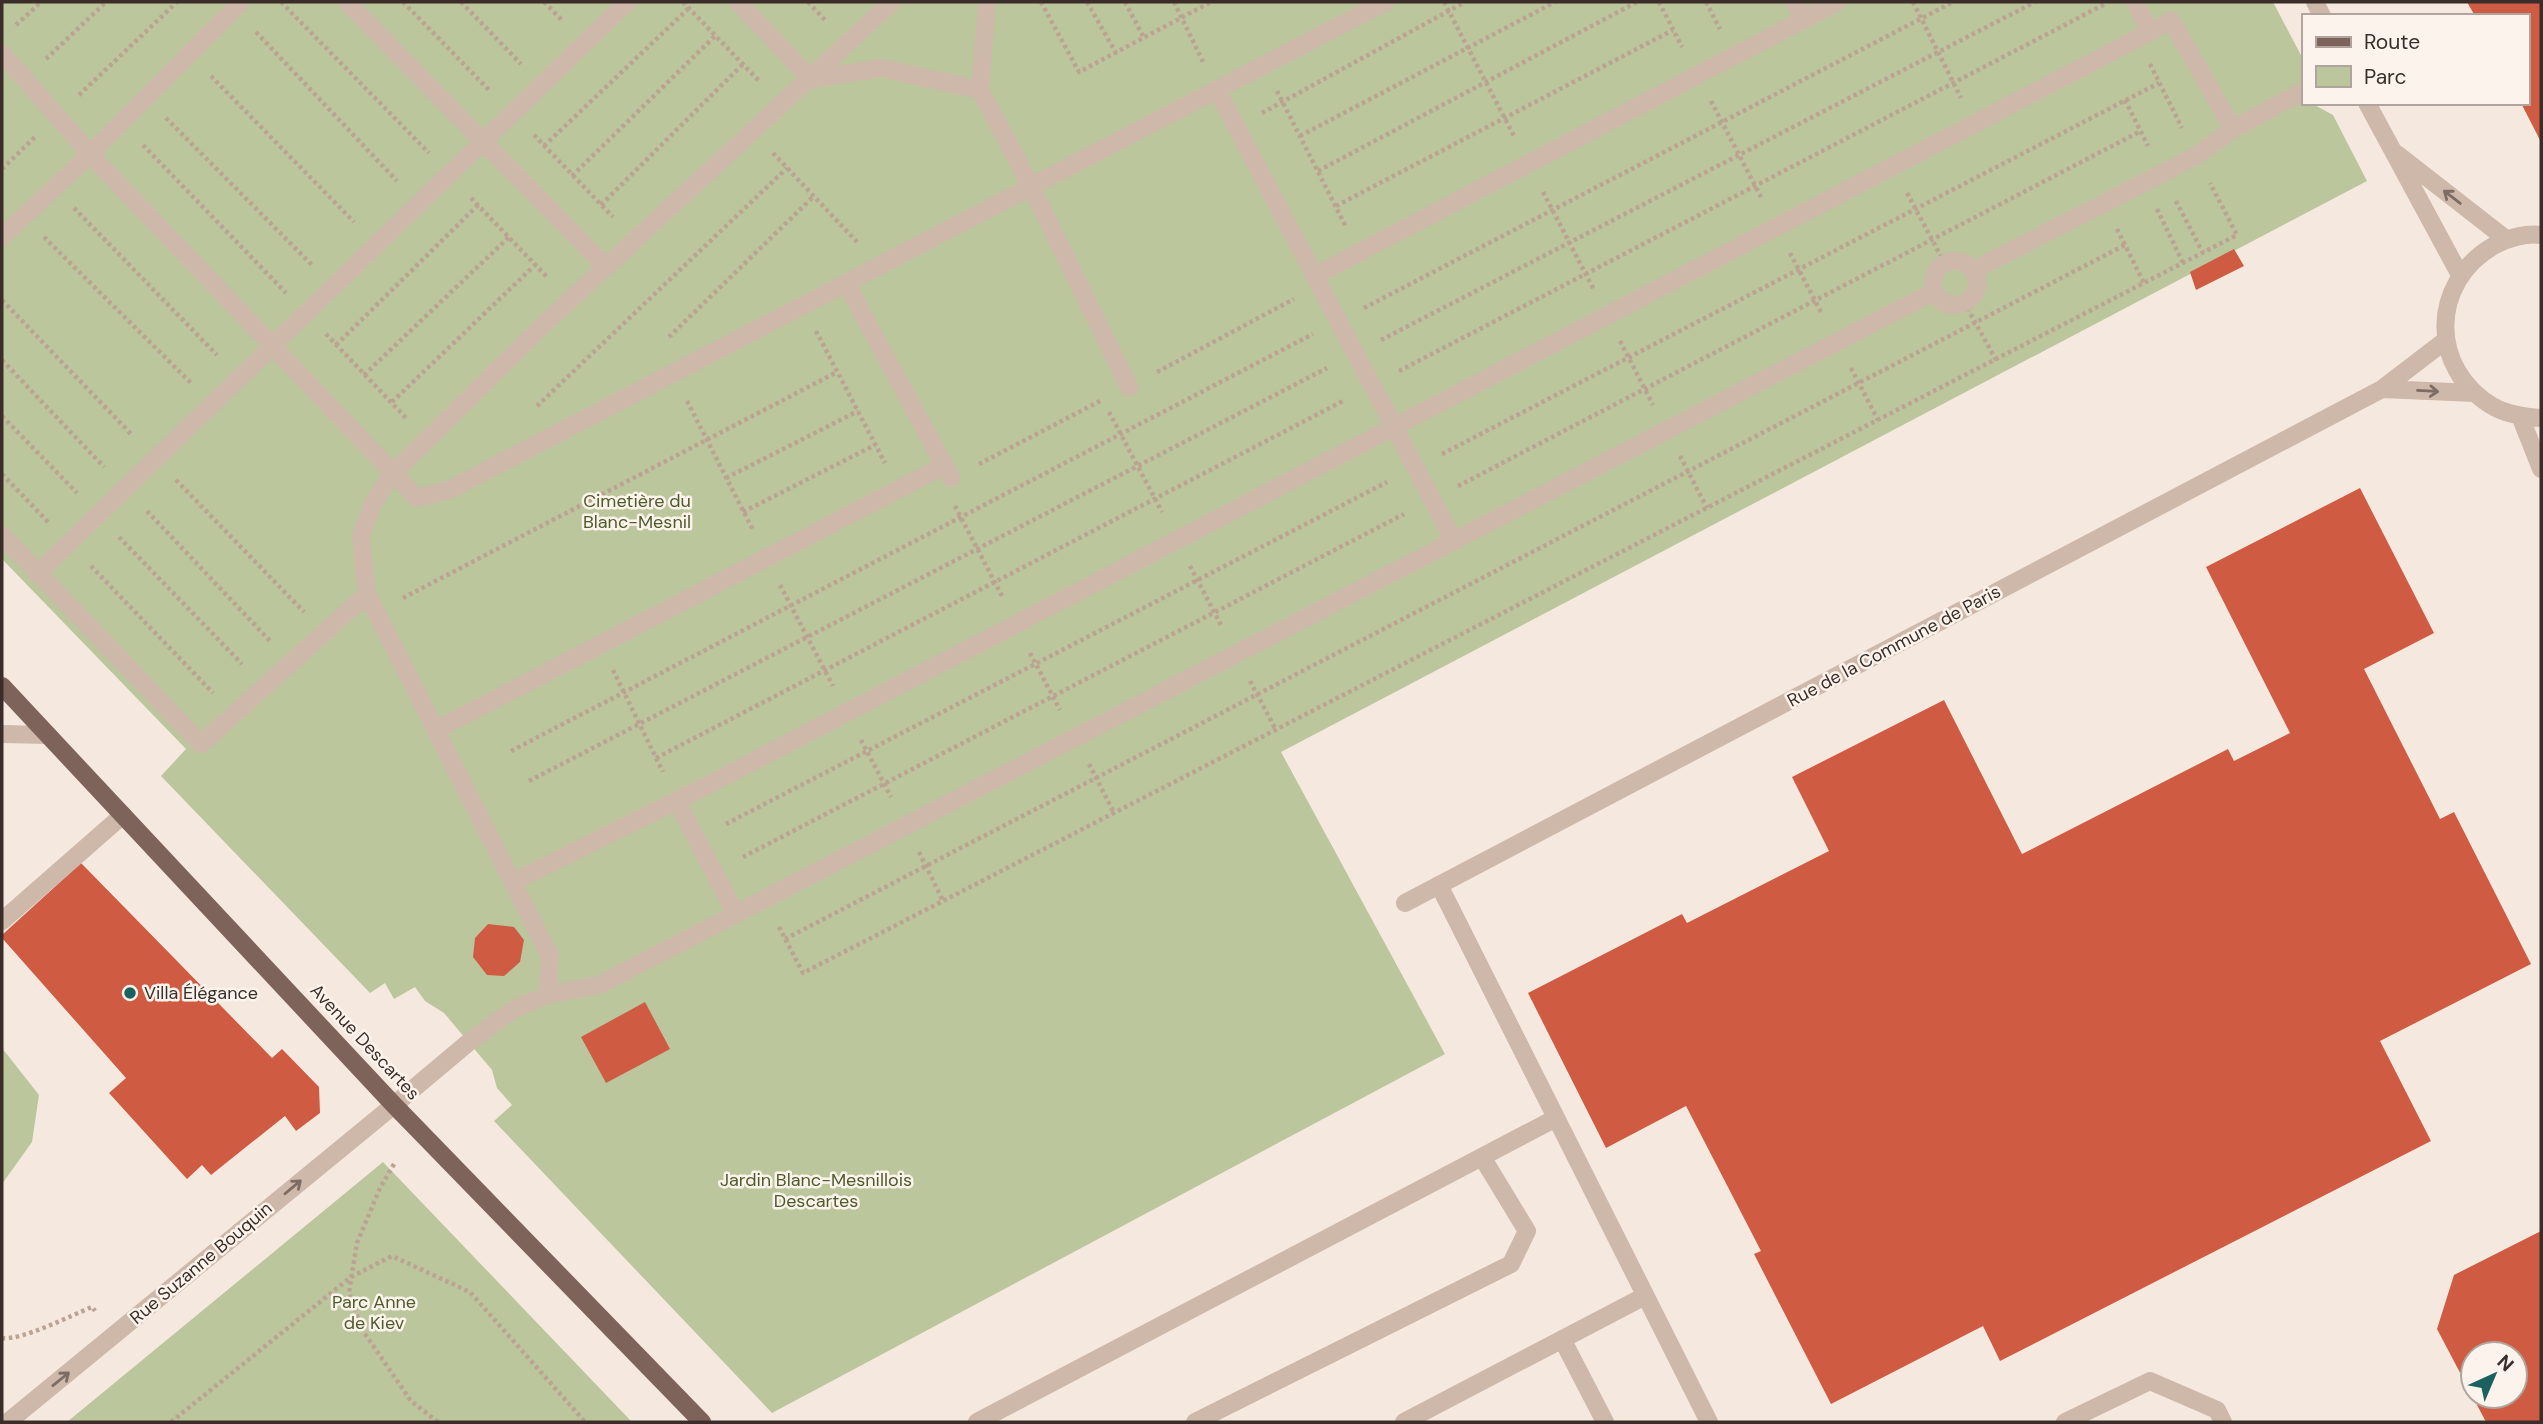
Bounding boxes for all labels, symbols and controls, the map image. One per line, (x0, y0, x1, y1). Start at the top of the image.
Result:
legend (2302, 14, 2529, 105)
text: Route (2364, 28, 2420, 56)
text: Parc (2364, 63, 2407, 91)
one-way arrow (2443, 190, 2462, 205)
one-way arrow (2417, 385, 2439, 398)
park label: Cimetière du Blanc-Mesnil (583, 489, 691, 534)
street label: Rue de la Commune de Paris (1783, 579, 2005, 713)
street label: Avenue Descartes (305, 979, 425, 1105)
place label: Villa Élégance (144, 981, 258, 1005)
marker: Villa Élégance (122, 985, 138, 1001)
park label: Jardin Blanc-Mesnillois Descartes (720, 1168, 912, 1213)
one-way arrow (283, 1180, 301, 1195)
street label: Rue Suzanne Bouquin (125, 1196, 277, 1330)
park label: Parc Anne de Kiev (332, 1290, 416, 1335)
north arrow (2459, 1340, 2529, 1410)
text: N (2492, 1349, 2519, 1377)
one-way arrow (51, 1371, 69, 1387)

